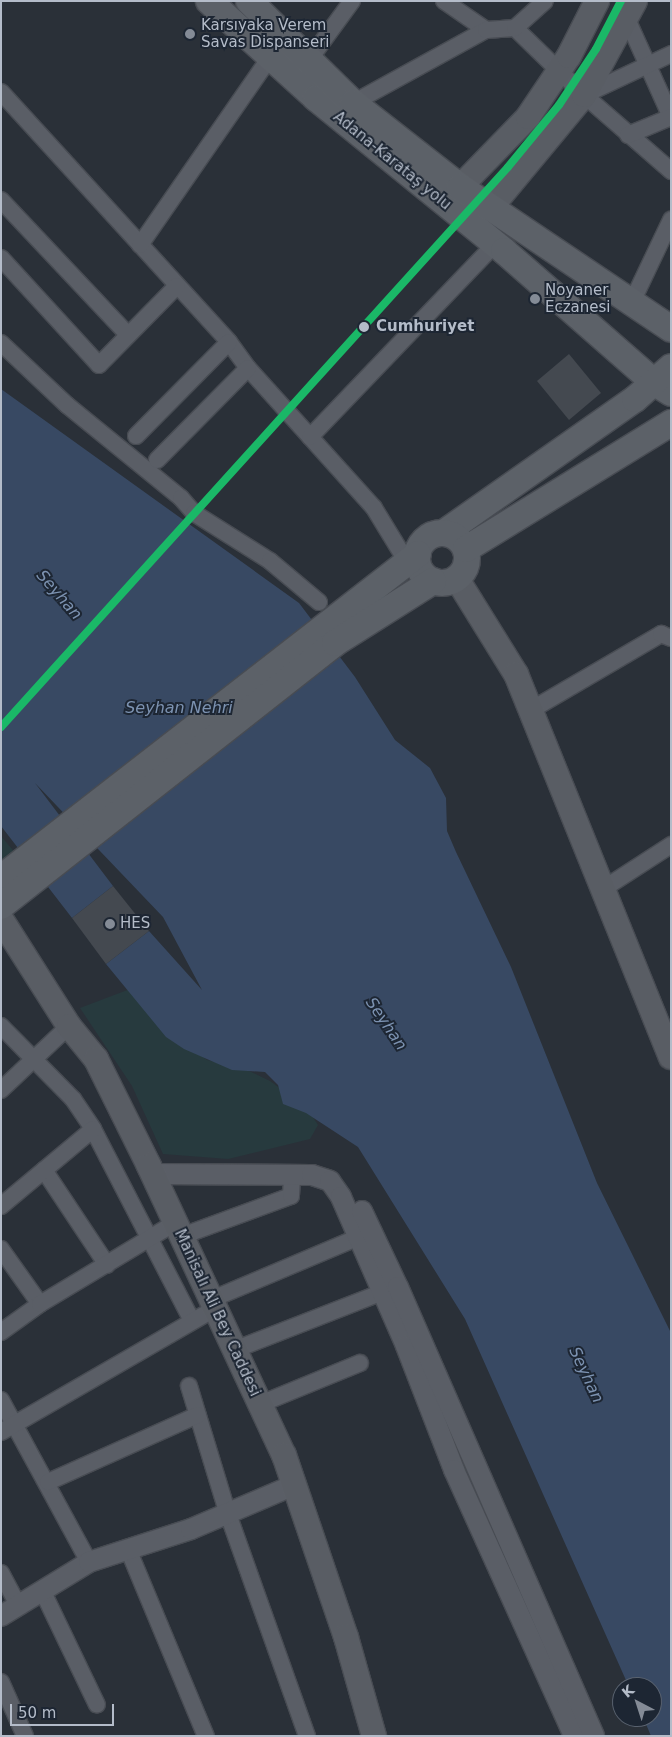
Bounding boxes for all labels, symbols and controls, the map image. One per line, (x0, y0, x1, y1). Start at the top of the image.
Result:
place label: Karsıyaka Verem Savas Dispanseri (201, 16, 329, 51)
marker: Karsıyaka Verem Savas Dispanseri (183, 27, 197, 41)
street label: Adana-Karataş yolu (329, 108, 455, 214)
place label: Noyaner Eczanesi (545, 281, 611, 316)
marker: Noyaner Eczanesi (529, 293, 541, 305)
marker: Cumhuriyet (355, 318, 373, 336)
place label: Cumhuriyet (376, 318, 474, 336)
water label: Seyhan (32, 566, 86, 624)
water label: Seyhan Nehri (125, 698, 233, 718)
place label: HES (120, 915, 150, 933)
marker: HES (104, 918, 116, 930)
water label: Seyhan (361, 994, 411, 1054)
street label: Manisalı Ali Bey Caddesi (170, 1227, 264, 1399)
water label: Seyhan (565, 1344, 607, 1406)
north arrow (612, 1677, 662, 1727)
text: K (619, 1682, 637, 1701)
scale bar (12, 1694, 116, 1726)
text: 50 m (18, 1704, 56, 1722)

